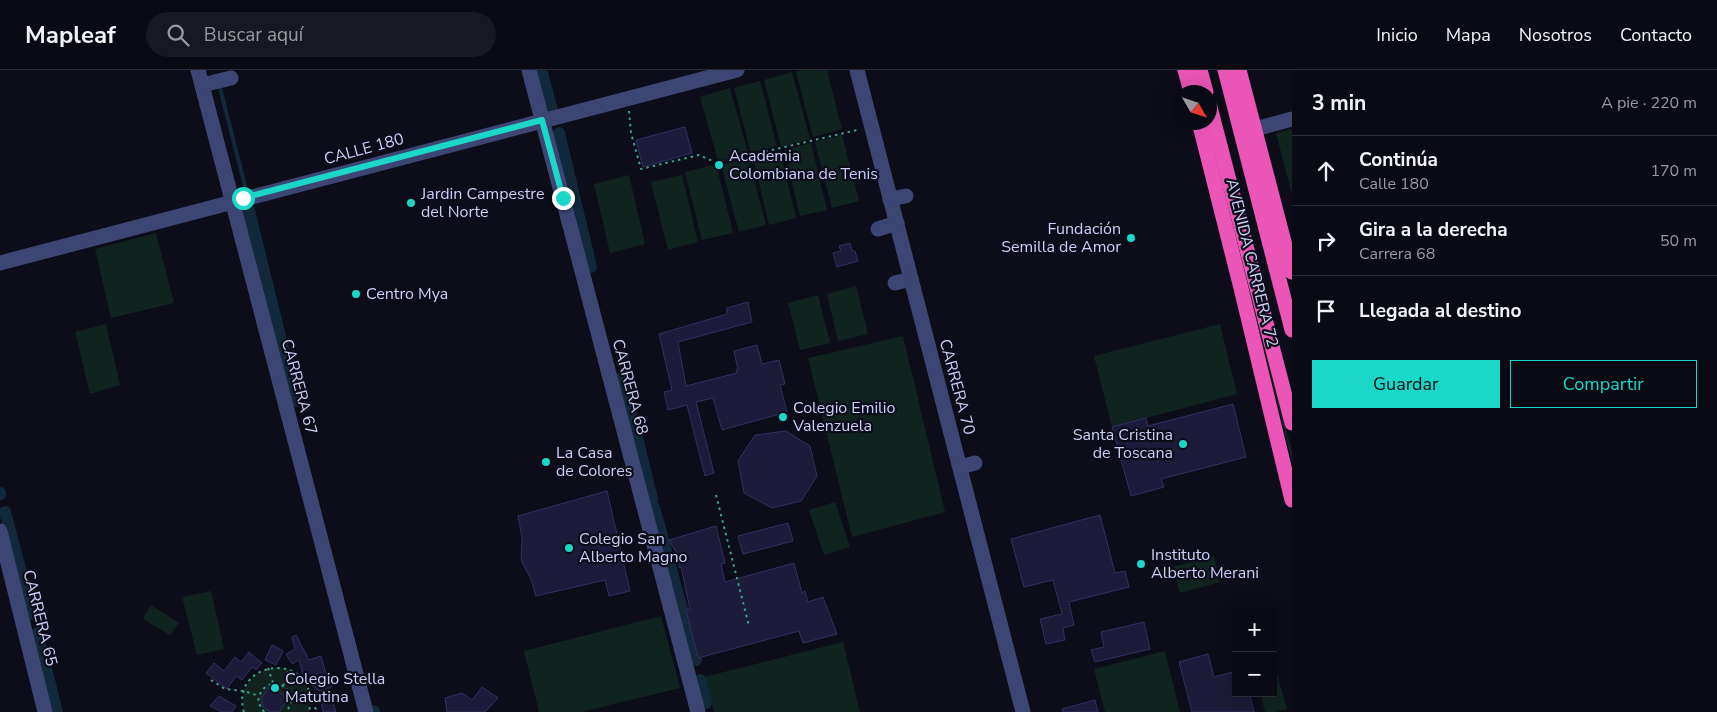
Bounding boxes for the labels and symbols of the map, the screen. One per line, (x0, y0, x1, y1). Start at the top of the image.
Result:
north arrow (1172, 85, 1217, 130)
street label: CALLE 180 (322, 128, 406, 170)
place label: Academia Colombiana de Tenis (729, 145, 878, 185)
marker: Academia Colombiana de Tenis (713, 159, 725, 171)
street label: AVENIDA CARRERA 72 (1220, 176, 1284, 350)
place label: Jardin Campestre del Norte (420, 183, 544, 223)
route start (232, 187, 255, 210)
route end (552, 187, 575, 210)
marker: Jardin Campestre del Norte (405, 197, 417, 209)
place label: Fundación Semilla de Amor (1001, 218, 1121, 258)
marker: Fundación Semilla de Amor (1125, 232, 1137, 244)
place label: Centro Mya (366, 283, 448, 305)
marker: Centro Mya (350, 288, 362, 300)
street label: CARRERA 67 (276, 337, 322, 437)
street label: CARRERA 68 (607, 337, 653, 437)
street label: CARRERA 70 (934, 337, 980, 437)
place label: Colegio Emilio Valenzuela (792, 397, 896, 437)
marker: Colegio Emilio Valenzuela (777, 411, 789, 423)
place label: Santa Cristina de Toscana (1073, 424, 1173, 464)
marker: Santa Cristina de Toscana (1177, 438, 1189, 450)
place label: La Casa de Colores (556, 442, 632, 482)
marker: La Casa de Colores (540, 456, 552, 468)
place label: Colegio San Alberto Magno (579, 528, 688, 568)
marker: Colegio San Alberto Magno (563, 542, 575, 554)
place label: Instituto Alberto Merani (1151, 544, 1259, 584)
marker: Instituto Alberto Merani (1135, 558, 1147, 570)
street label: CARRERA 65 (17, 568, 63, 668)
place label: Colegio Stella Matutina (285, 668, 385, 708)
marker: Colegio Stella Matutina (269, 682, 281, 694)

